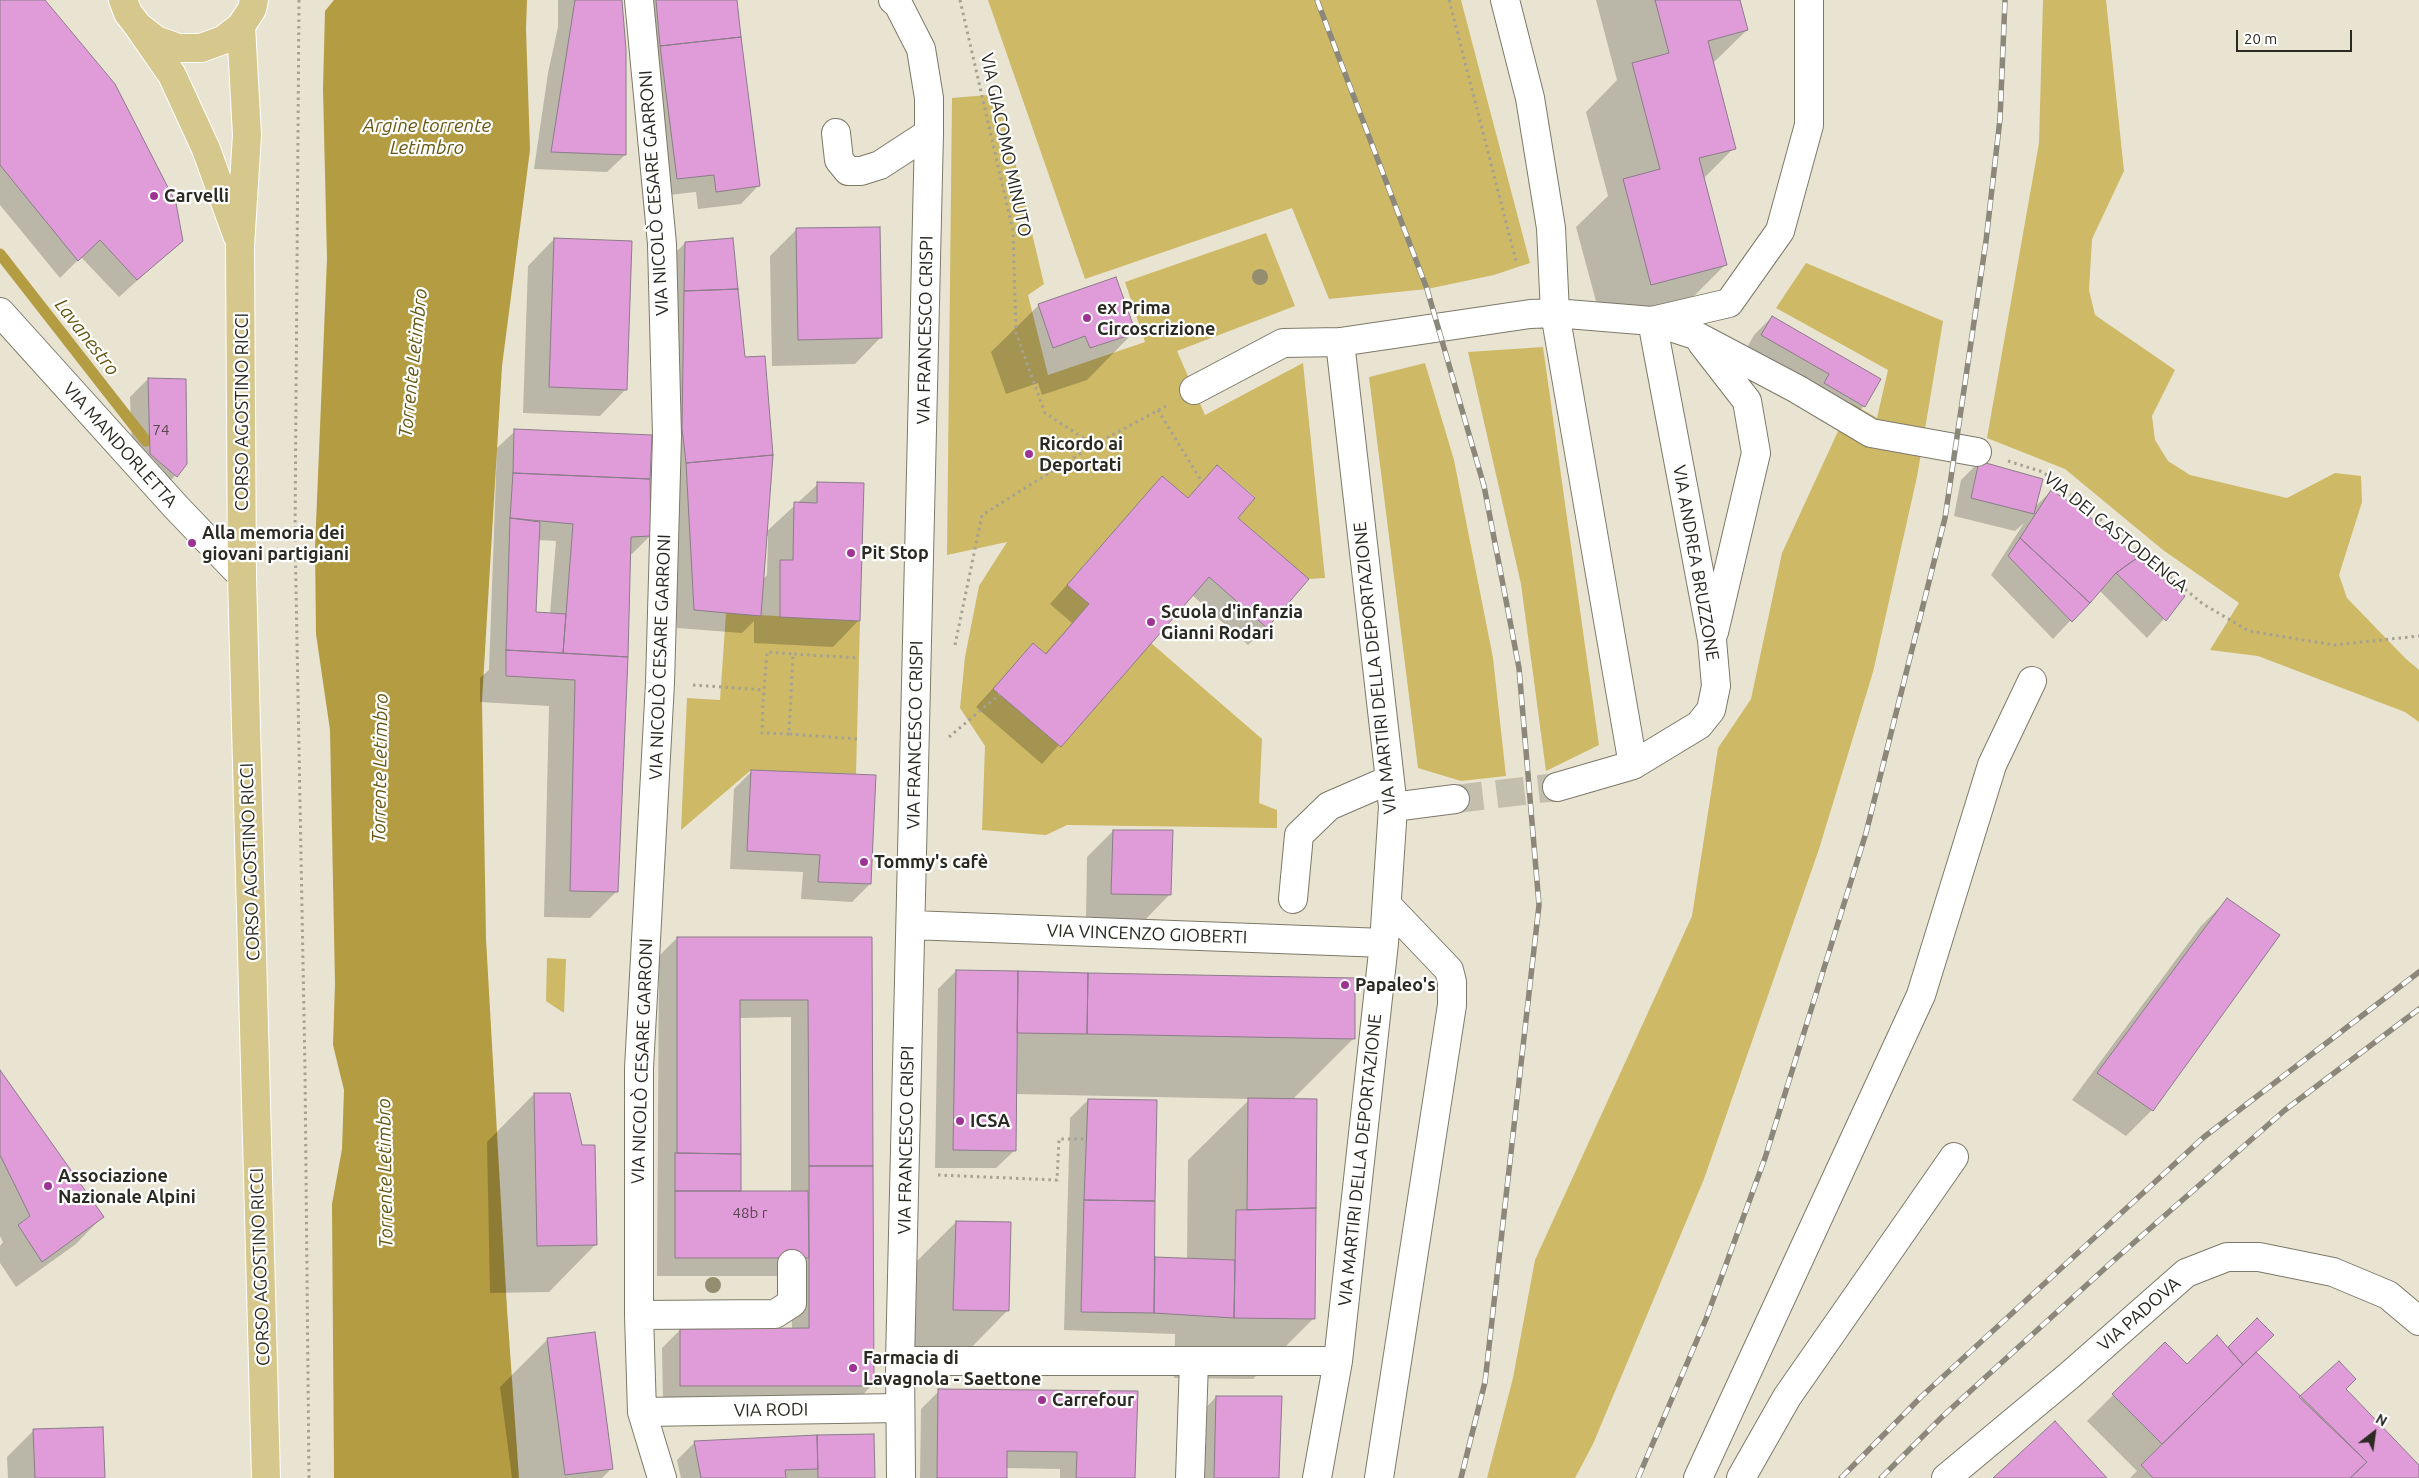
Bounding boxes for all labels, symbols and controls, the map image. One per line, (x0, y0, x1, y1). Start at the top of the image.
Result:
scale bar (2239, 20, 2355, 52)
text: 20 m (2244, 30, 2277, 47)
street label: VIA GIACOMO MINUTO (976, 51, 1036, 239)
street label: VIA NICOLÒ CESARE GARRONI (635, 70, 673, 316)
water label: Argine torrente Letimbro (363, 115, 491, 159)
place label: Carvelli (164, 185, 229, 207)
marker: Carvelli (148, 190, 160, 202)
street label: VIA FRANCESCO CRISPI (913, 235, 937, 425)
water label: Torrente Letimbro (394, 287, 432, 439)
water label: Lavanestro (50, 294, 124, 380)
place label: ex Prima Circoscrizione (1097, 297, 1215, 340)
marker: ex Prima Circoscrizione (1081, 312, 1093, 324)
street label: CORSO AGOSTINO RICCI (231, 313, 253, 511)
street label: VIA MANDORLETTA (58, 378, 182, 512)
house number: 74 (153, 421, 169, 439)
place label: Ricordo ai Deportati (1039, 433, 1123, 476)
marker: Ricordo ai Deportati (1023, 448, 1035, 460)
street label: VIA ANDREA BRUZZONE (1668, 463, 1724, 663)
street label: VIA DEI CASTODENGA (2040, 467, 2192, 597)
street label: VIA MARTIRI DELLA DEPORTAZIONE (1349, 521, 1401, 815)
place label: Alla memoria dei giovani partigiani (202, 522, 349, 564)
street label: VIA NICOLÒ CESARE GARRONI (645, 534, 675, 780)
marker: Alla memoria dei giovani partigiani (186, 537, 198, 549)
place label: Pit Stop (861, 542, 929, 564)
marker: Pit Stop (845, 547, 857, 559)
place label: Scuola d'infanzia Gianni Rodari (1161, 601, 1303, 644)
marker: Scuola d'infanzia Gianni Rodari (1145, 616, 1157, 628)
street label: VIA FRANCESCO CRISPI (903, 640, 927, 830)
water label: Torrente Letimbro (367, 693, 393, 843)
street label: CORSO AGOSTINO RICCI (236, 763, 264, 961)
place label: Tommy's cafè (874, 851, 988, 873)
marker: Tommy's cafè (858, 856, 870, 868)
street label: VIA VINCENZO GIOBERTI (1046, 920, 1248, 948)
street label: VIA NICOLÒ CESARE GARRONI (627, 938, 657, 1184)
place label: Papaleo's (1355, 974, 1436, 996)
marker: Papaleo's (1339, 979, 1351, 991)
street label: VIA MARTIRI DELLA DEPORTAZIONE (1334, 1013, 1386, 1307)
street label: VIA FRANCESCO CRISPI (894, 1045, 918, 1235)
water label: Torrente Letimbro (372, 1098, 398, 1248)
place label: ICSA (970, 1110, 1010, 1132)
marker: ICSA (954, 1115, 966, 1127)
place label: Associazione Nazionale Alpini (58, 1165, 196, 1208)
street label: CORSO AGOSTINO RICCI (246, 1168, 274, 1366)
marker: Associazione Nazionale Alpini (42, 1180, 54, 1192)
house number: 48b r (733, 1204, 767, 1222)
street label: VIA PADOVA (2093, 1272, 2185, 1356)
place label: Farmacia di Lavagnola - Saettone (863, 1347, 1041, 1390)
marker: Farmacia di Lavagnola - Saettone (847, 1362, 859, 1374)
place label: Carrefour (1052, 1389, 1135, 1411)
marker: Carrefour (1036, 1394, 1048, 1406)
street label: VIA RODI (734, 1399, 808, 1421)
north arrow (2349, 1408, 2399, 1458)
text: N (2373, 1410, 2390, 1430)

